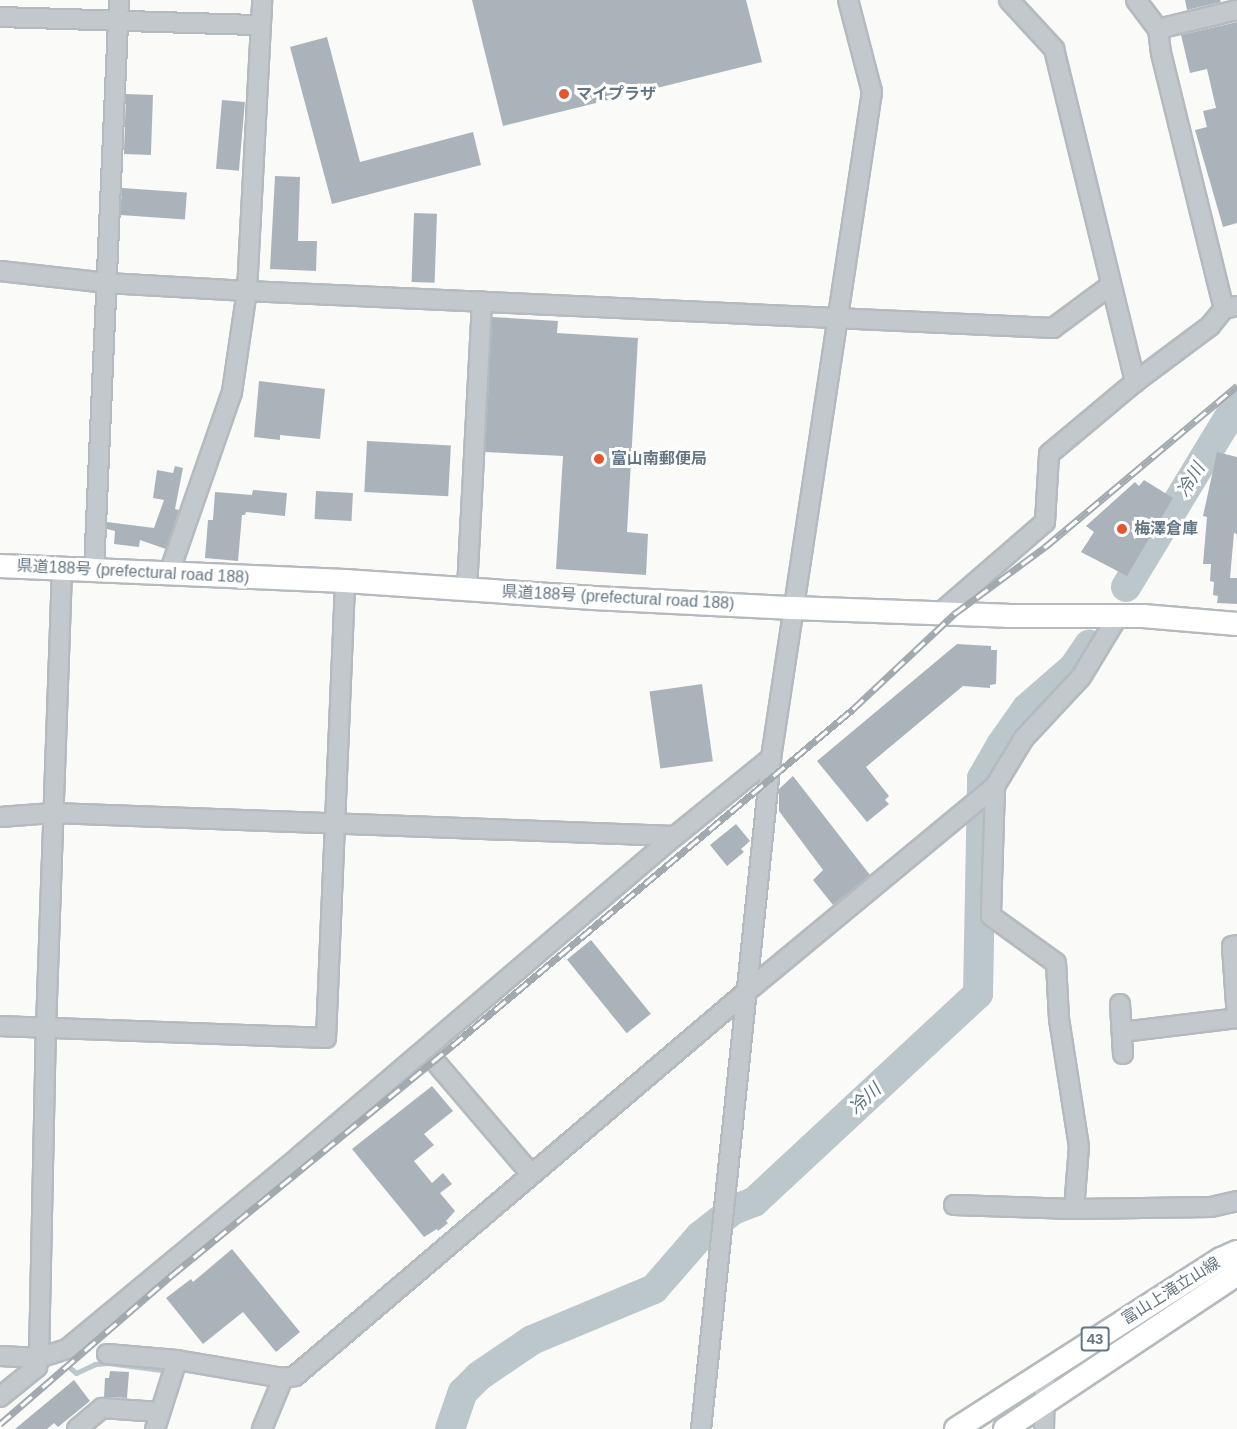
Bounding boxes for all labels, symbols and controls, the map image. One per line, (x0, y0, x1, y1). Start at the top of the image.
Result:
place label: マイプラザ (576, 84, 656, 104)
marker: マイプラザ (557, 87, 571, 101)
place label: 富山南郵便局 (611, 449, 707, 469)
marker: 富山南郵便局 (592, 452, 606, 466)
water label: 冷川 (1172, 459, 1210, 501)
place label: 梅澤倉庫 (1134, 519, 1198, 539)
marker: 梅澤倉庫 (1115, 522, 1129, 536)
street label: 県道188号 (prefectural road 188) (16, 556, 250, 588)
street label: 県道188号 (prefectural road 188) (501, 582, 735, 614)
water label: 冷川 (844, 1079, 886, 1119)
street label: 富山上滝立山線 (1118, 1253, 1224, 1329)
road number: 43 (1080, 1327, 1110, 1351)

